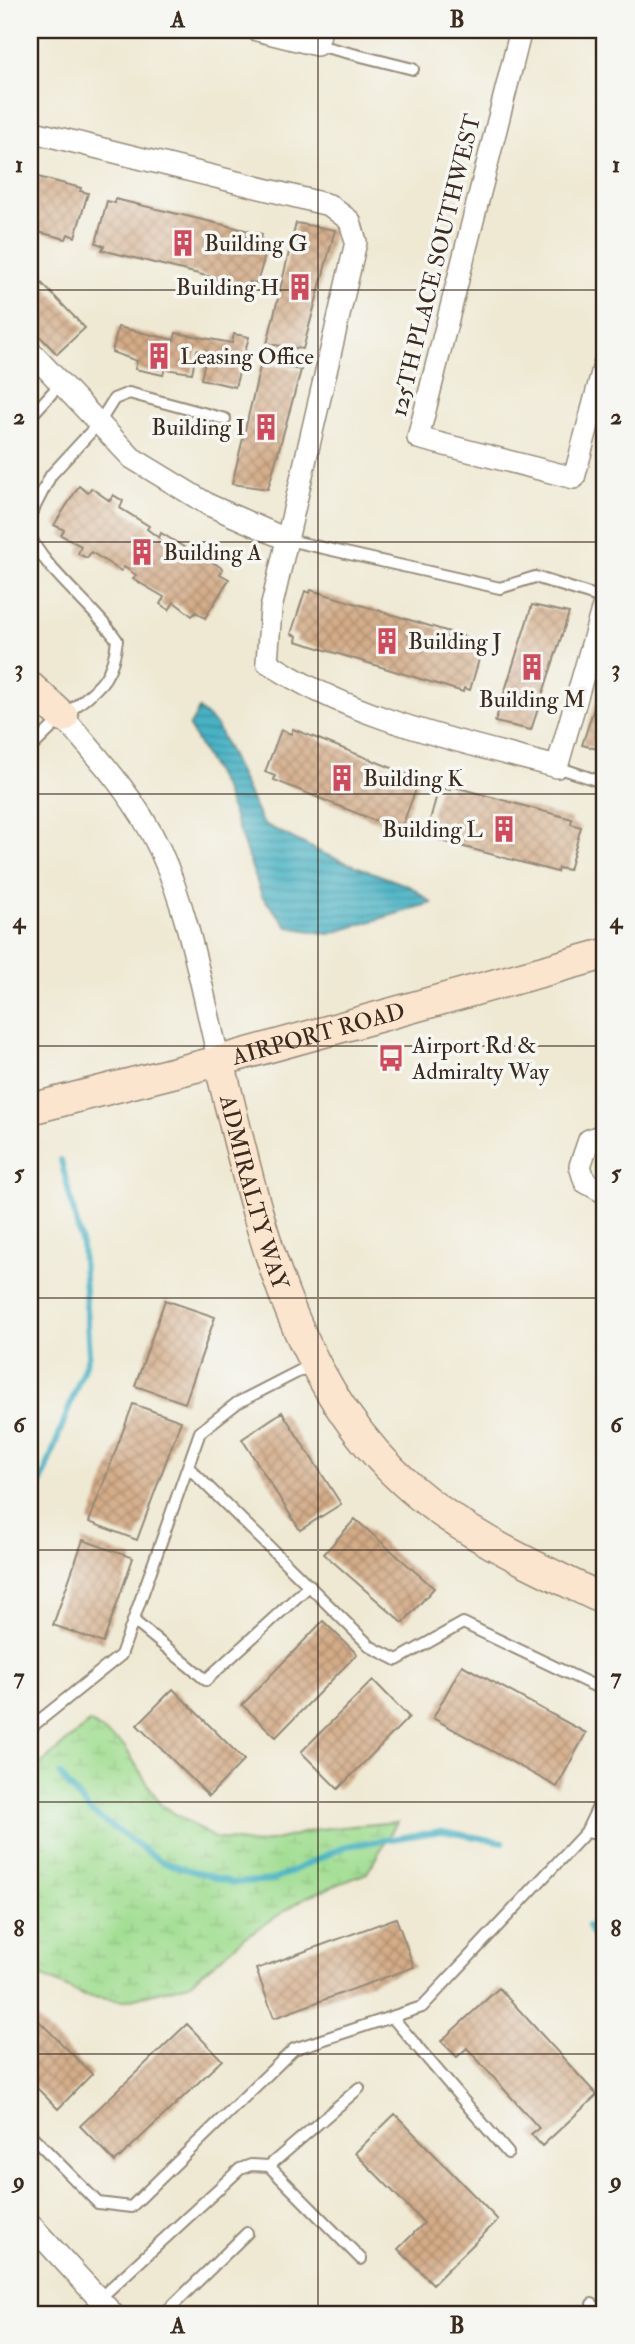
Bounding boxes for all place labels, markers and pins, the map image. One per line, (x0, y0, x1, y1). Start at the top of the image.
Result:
building icon: Building G (168, 228, 198, 258)
place label: Building G (204, 229, 308, 258)
building icon: Building H (285, 272, 315, 302)
place label: Building H (176, 273, 279, 302)
building icon: Leasing Office (144, 341, 174, 371)
place label: Leasing Office (180, 342, 314, 371)
building icon: Building I (251, 412, 281, 442)
place label: Building I (151, 413, 245, 442)
building icon: Building A (127, 537, 157, 567)
place label: Building A (163, 538, 262, 567)
building icon: Building J (372, 626, 402, 656)
place label: Building J (408, 627, 502, 656)
building icon: Building M (517, 652, 547, 682)
place label: Building M (479, 685, 585, 714)
building icon: Building K (327, 763, 357, 793)
place label: Building K (363, 764, 464, 793)
building icon: Building L (489, 814, 519, 844)
place label: Building L (382, 815, 483, 844)
place label: Airport Rd & Admiralty Way (411, 1031, 550, 1086)
bus stop icon: Airport Rd & Admiralty Way (376, 1043, 406, 1073)

